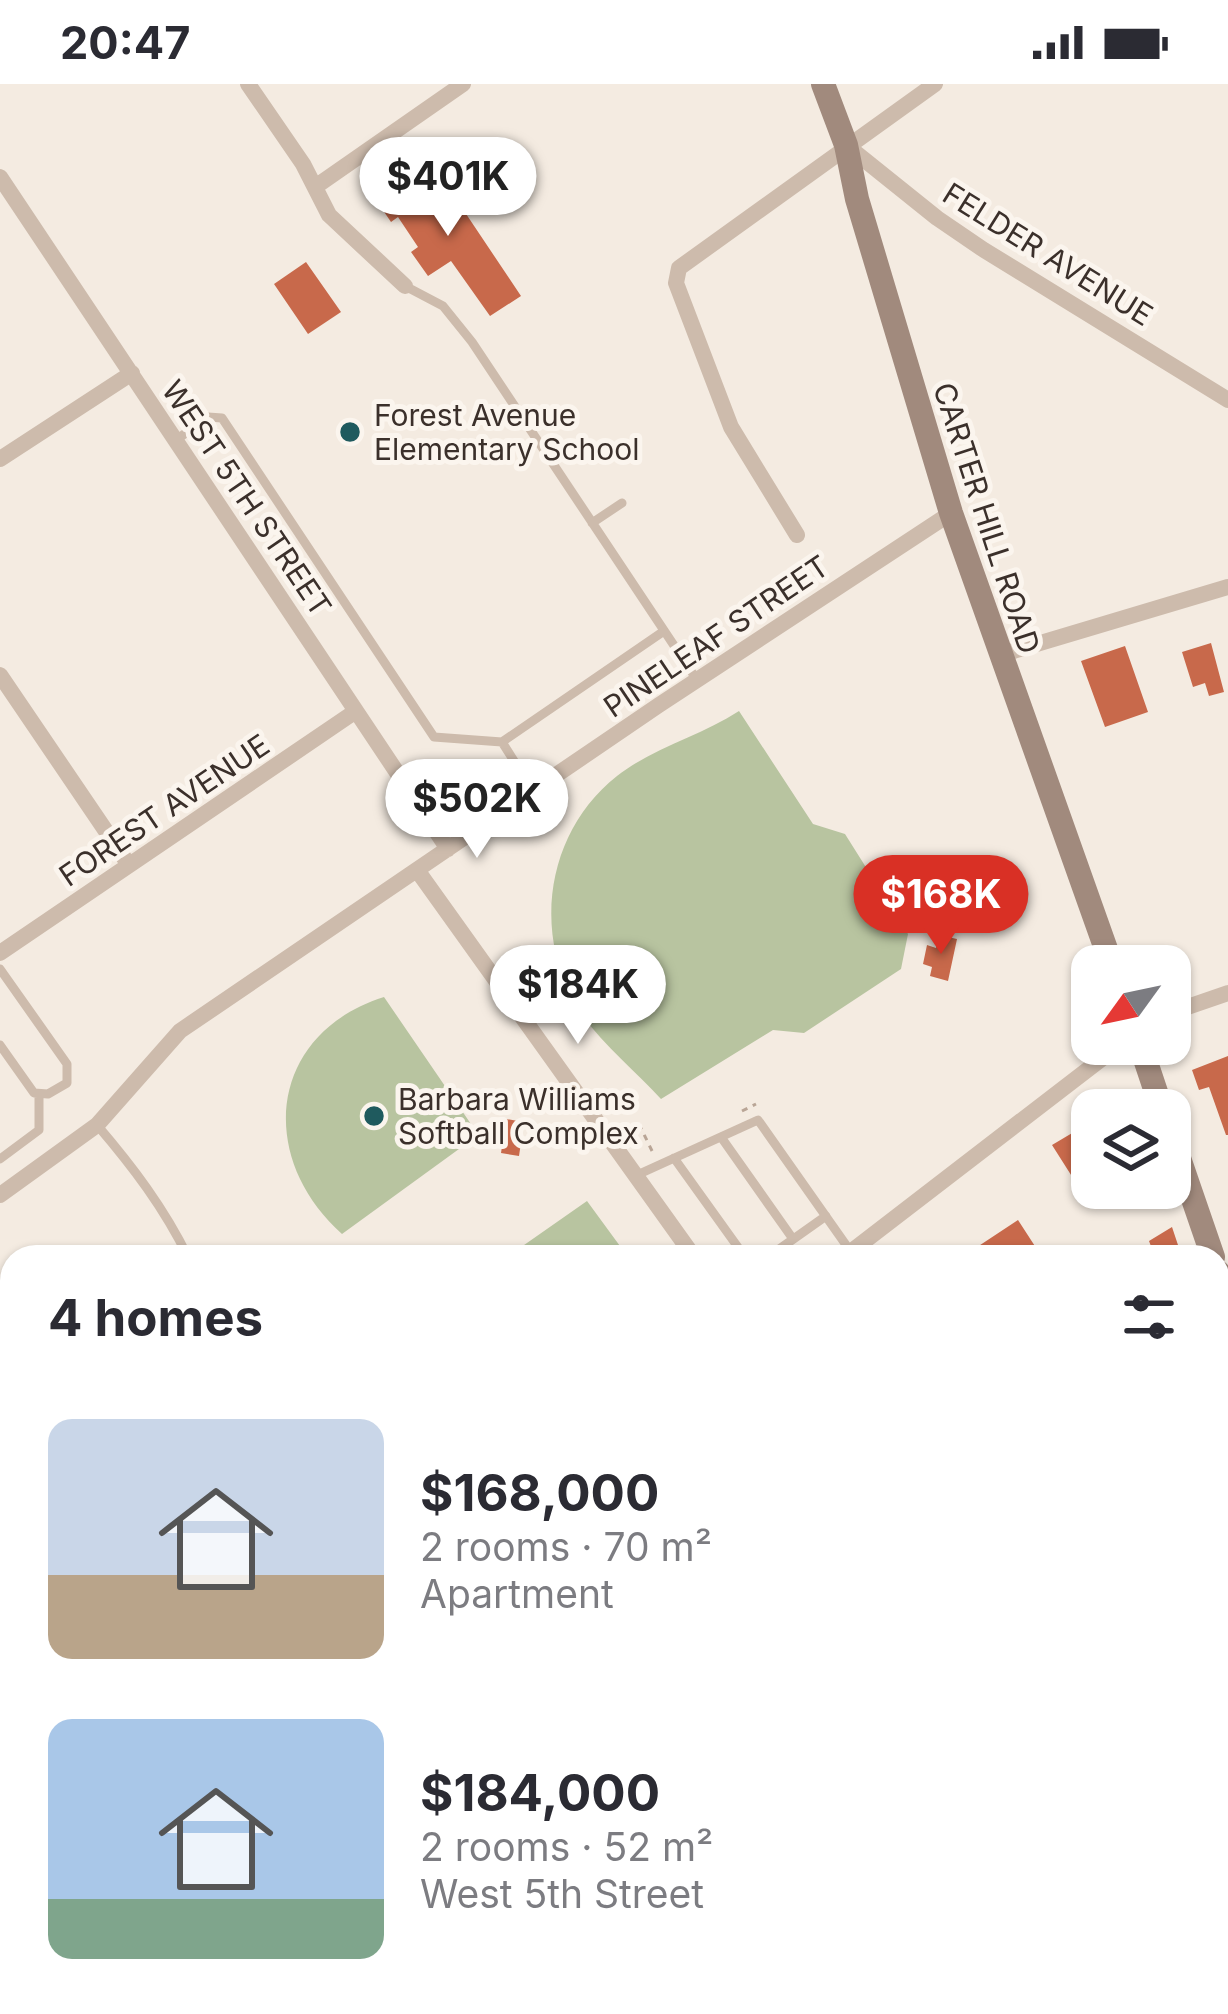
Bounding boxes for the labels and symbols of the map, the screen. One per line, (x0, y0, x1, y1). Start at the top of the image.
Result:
pin: $401K (364, 137, 532, 239)
street label: FELDER AVENUE (936, 175, 1160, 333)
street label: WEST 5TH STREET (155, 373, 339, 623)
street label: CARTER HILL ROAD (926, 378, 1048, 658)
place label: Forest Avenue Elementary School (374, 397, 640, 467)
marker: Forest Avenue Elementary School (337, 419, 363, 445)
street label: PINELEAF STREET (597, 548, 835, 724)
street label: FOREST AVENUE (52, 726, 276, 894)
pin: $502K (393, 759, 561, 861)
pin: $168K (857, 855, 1025, 957)
pin: $184K (494, 945, 662, 1047)
north arrow (1071, 945, 1191, 1065)
place label: Barbara Williams Softball Complex (398, 1081, 639, 1151)
marker: Barbara Williams Softball Complex (361, 1103, 387, 1129)

